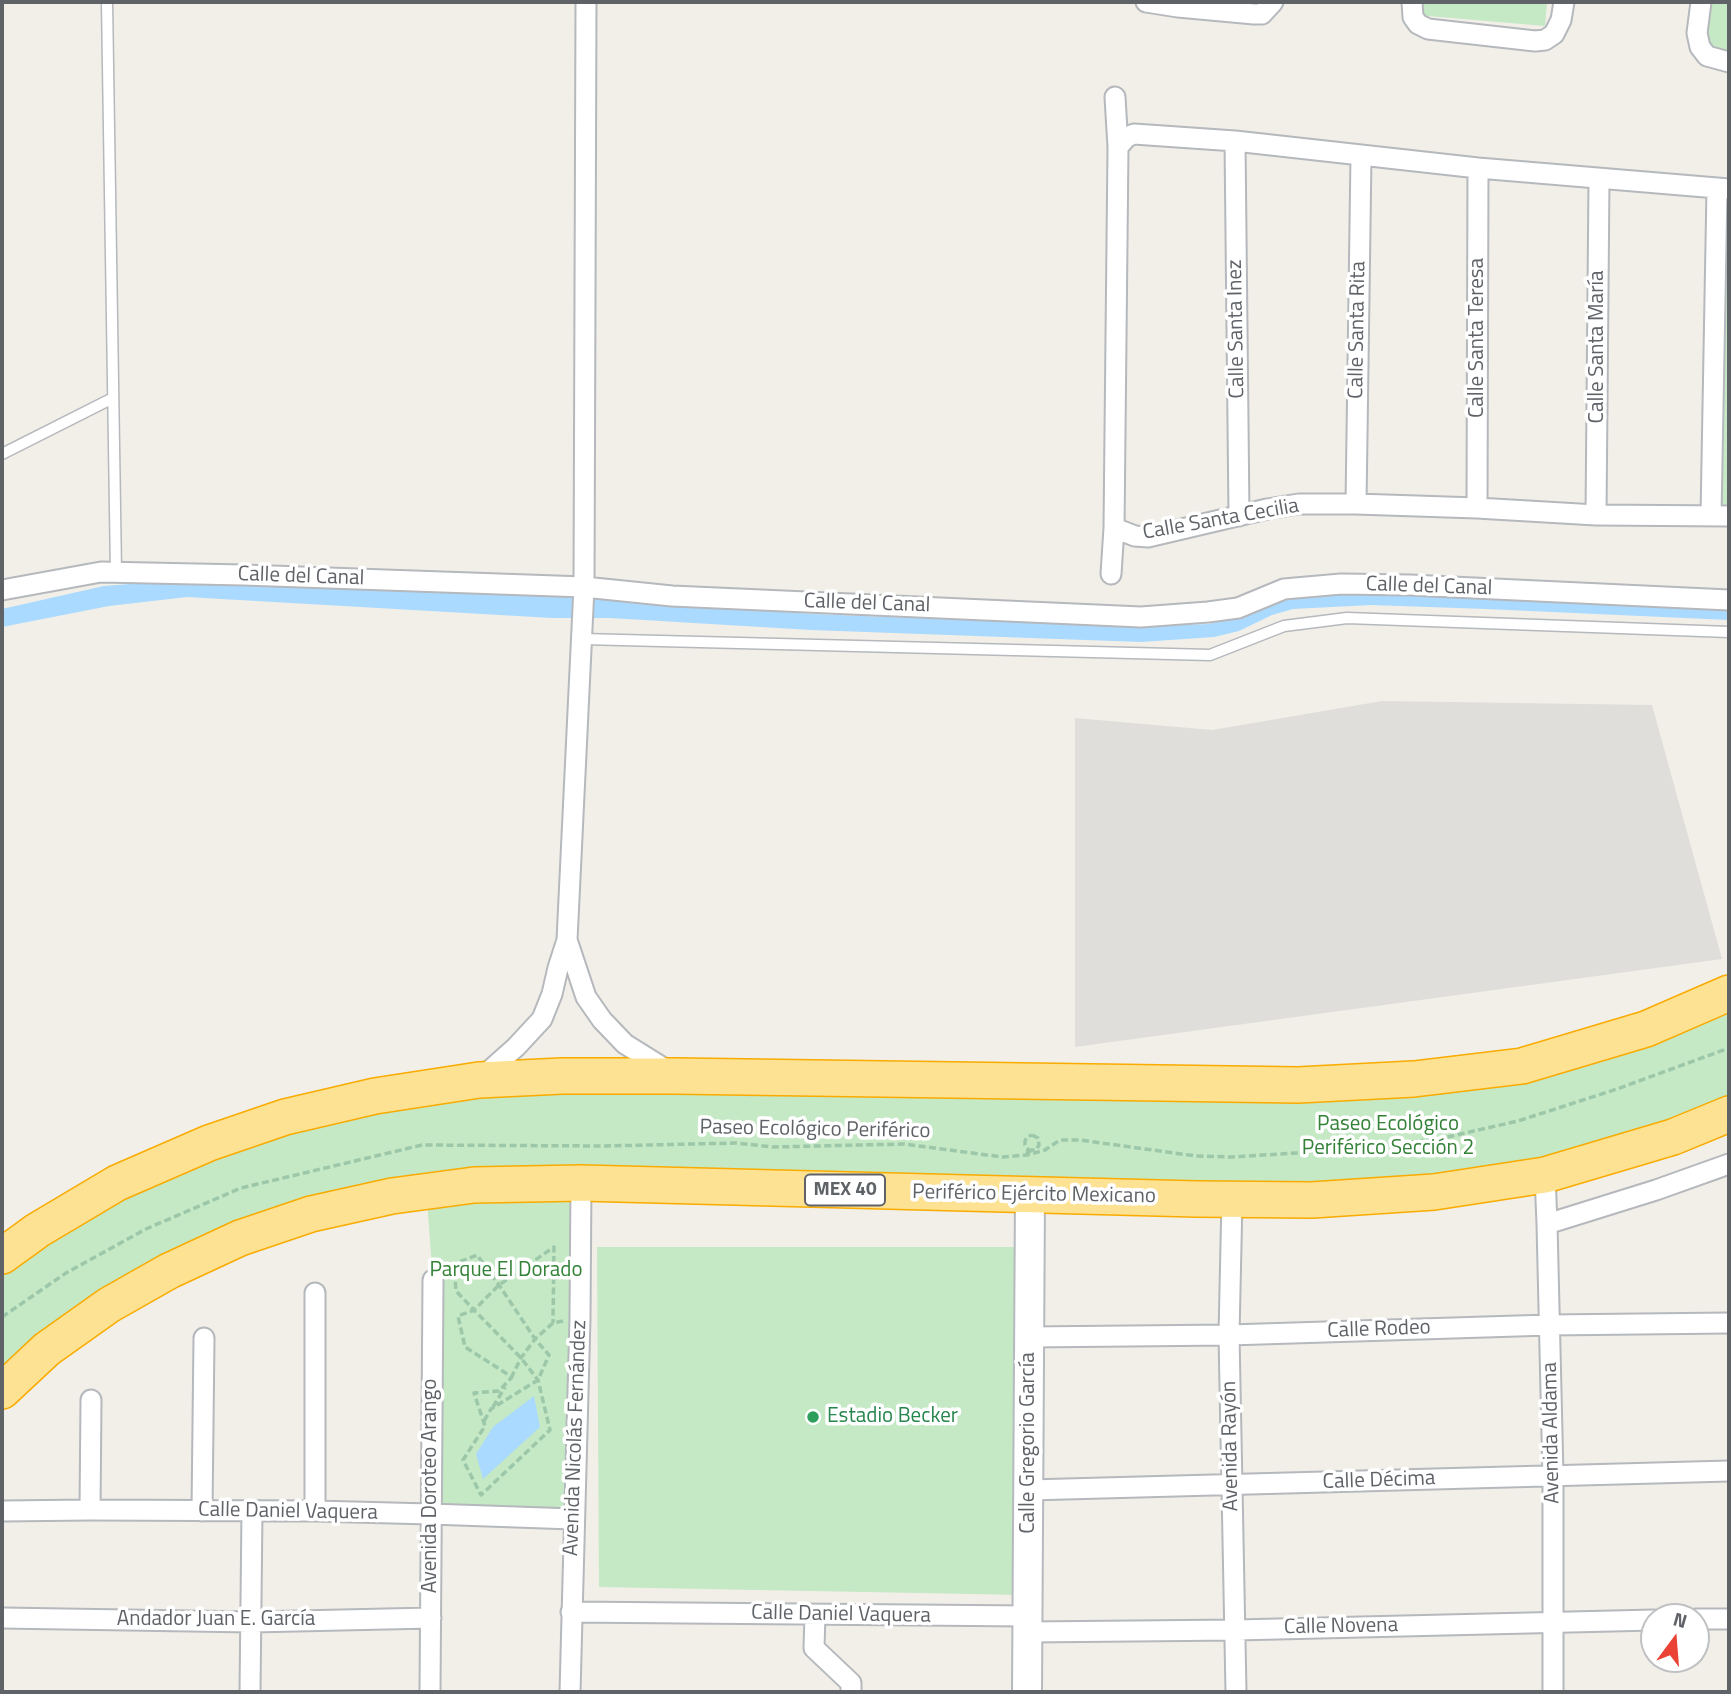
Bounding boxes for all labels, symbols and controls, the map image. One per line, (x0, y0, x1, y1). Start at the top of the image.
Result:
street label: Calle Santa Teresa (1465, 258, 1491, 418)
street label: Calle Santa Inez (1223, 259, 1251, 399)
street label: Calle Santa Rita (1344, 261, 1372, 399)
street label: Calle Santa María (1585, 270, 1611, 424)
street label: Calle Santa Cecilia (1141, 494, 1301, 546)
street label: Calle del Canal (237, 562, 365, 592)
street label: Calle del Canal (1365, 572, 1493, 602)
street label: Calle del Canal (803, 589, 931, 619)
park label: Paseo Ecológico Periférico Sección 2 (1302, 1112, 1474, 1162)
street label: Paseo Ecológico Periférico (699, 1115, 931, 1145)
road number: MEX 40 (805, 1174, 885, 1206)
street label: Periférico Ejército Mexicano (912, 1180, 1156, 1210)
park label: Parque El Dorado (430, 1258, 582, 1284)
street label: Calle Rodeo (1327, 1316, 1431, 1344)
street label: Avenida Nicolás Fernández (559, 1319, 593, 1557)
street label: Calle Gregorio García (1016, 1352, 1042, 1534)
street label: Avenida Aldama (1538, 1362, 1566, 1504)
street label: Avenida Doroteo Arango (418, 1379, 444, 1593)
street label: Avenida Rayón (1217, 1381, 1245, 1511)
place label: Estadio Becker (827, 1404, 958, 1430)
marker: Estadio Becker (805, 1409, 821, 1425)
street label: Calle Décima (1322, 1466, 1436, 1496)
street label: Calle Daniel Vaquera (198, 1498, 378, 1526)
street label: Calle Daniel Vaquera (751, 1601, 931, 1629)
north arrow (1640, 1603, 1710, 1673)
text: N (1670, 1603, 1691, 1635)
street label: Andador Juan E. García (117, 1607, 315, 1633)
street label: Calle Novena (1284, 1613, 1398, 1641)

